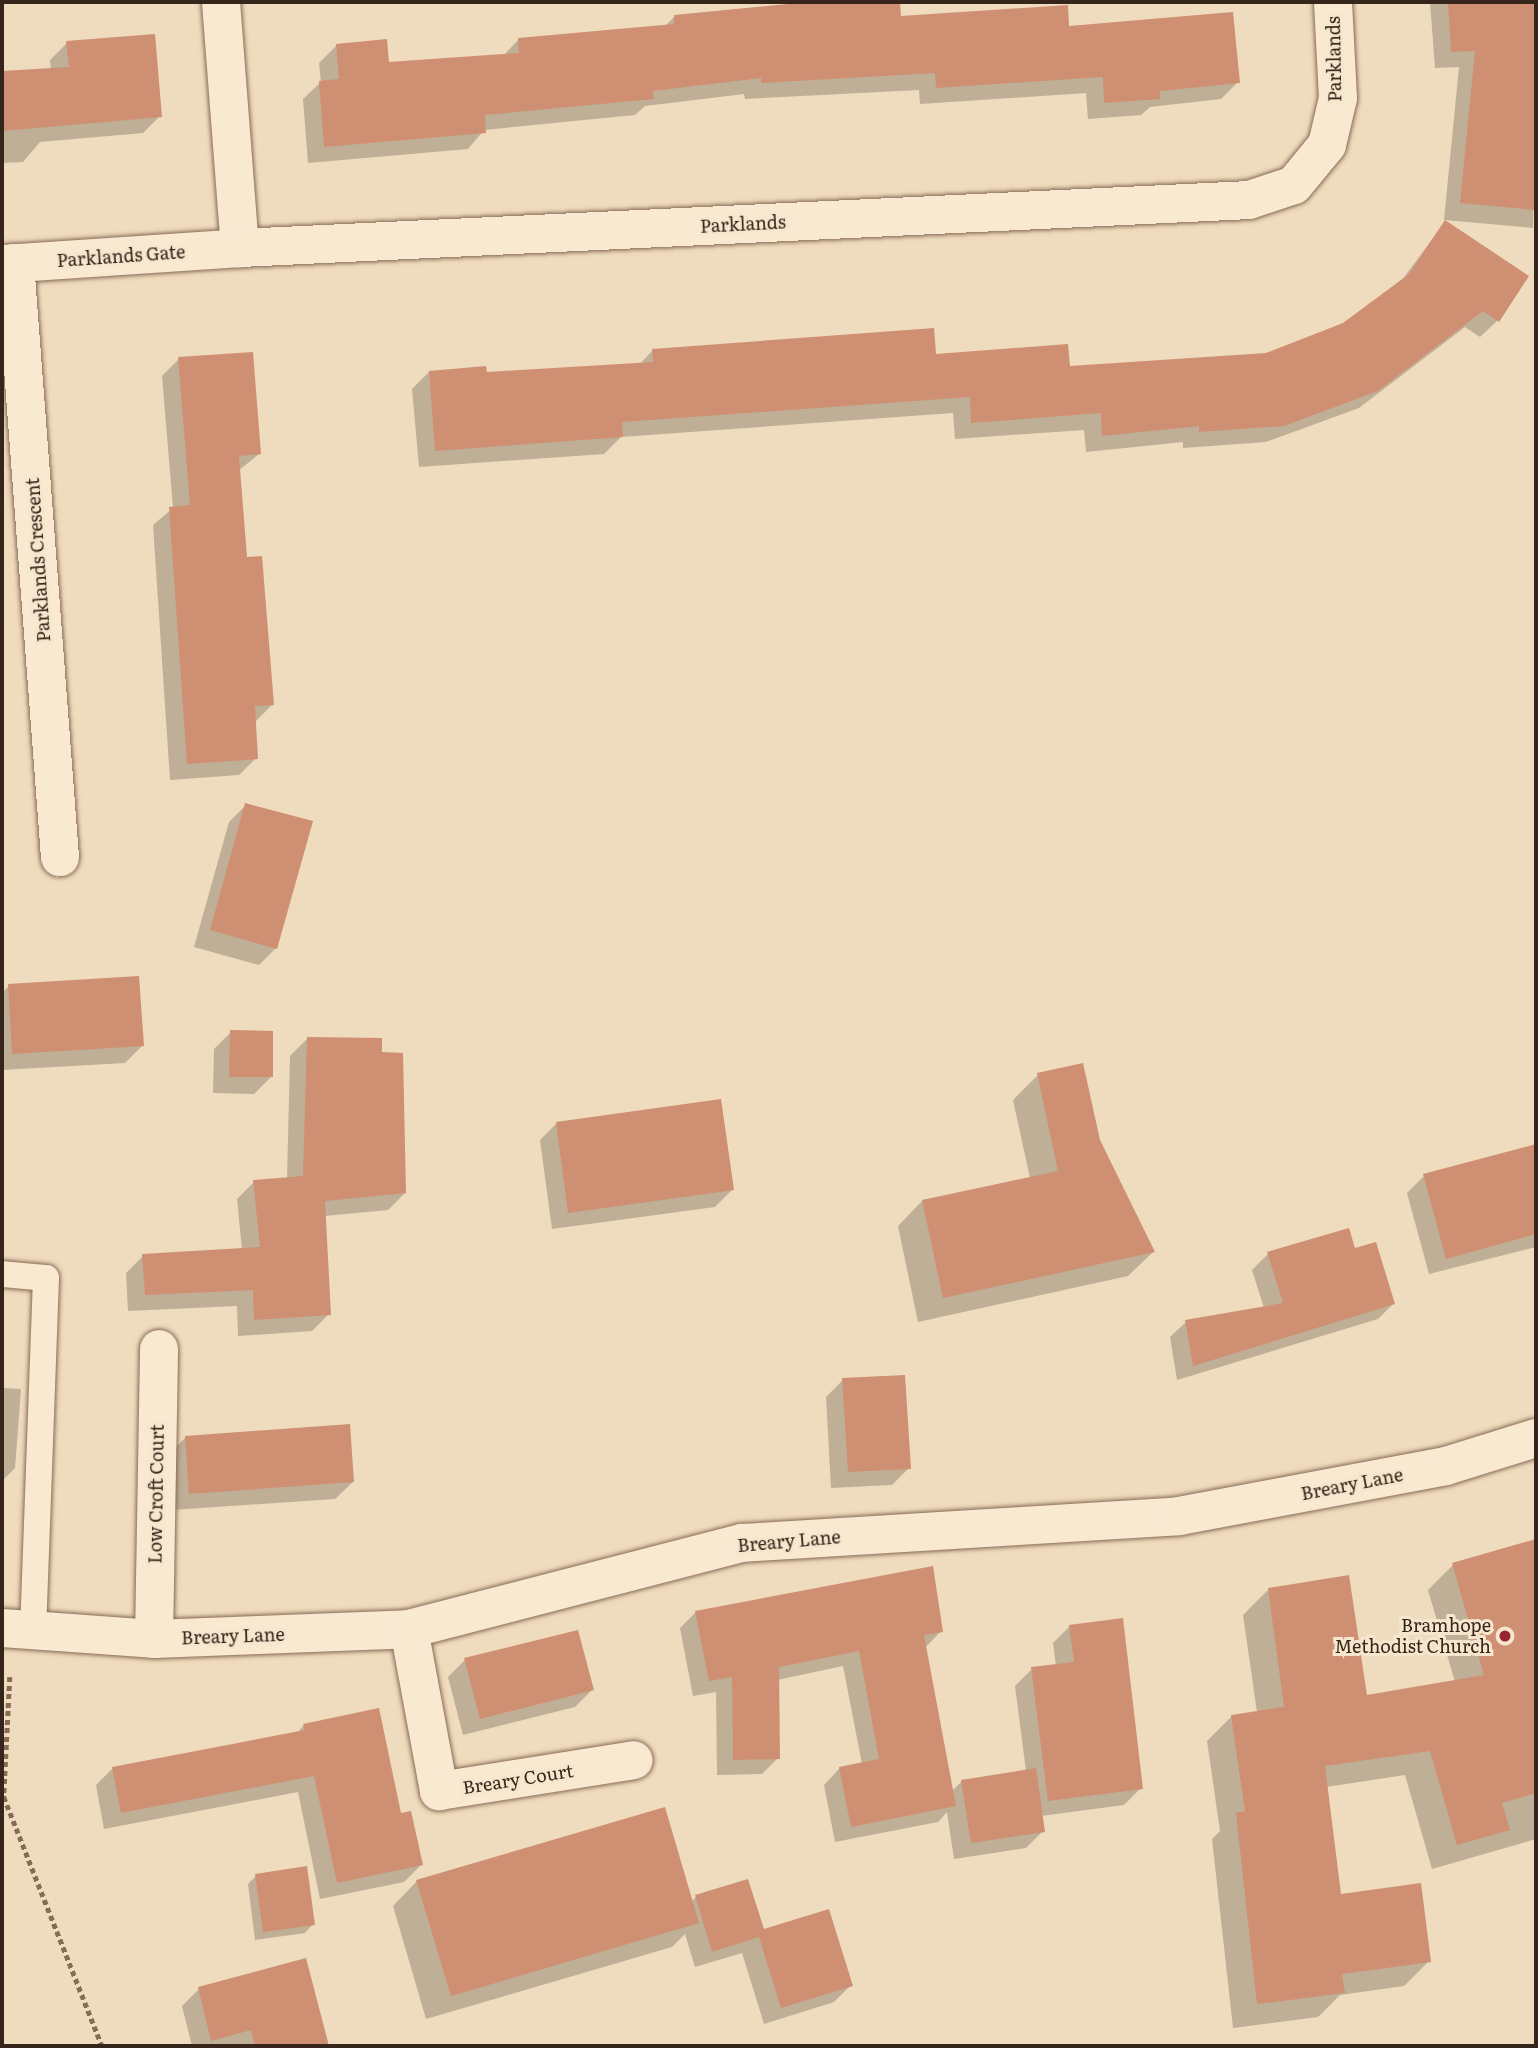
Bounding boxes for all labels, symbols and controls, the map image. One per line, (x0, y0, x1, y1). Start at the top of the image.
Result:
street label: Parklands (1322, 16, 1346, 102)
street label: Parklands (700, 211, 786, 237)
street label: Parklands Gate (56, 241, 186, 271)
street label: Parklands Crescent (21, 477, 55, 643)
street label: Low Croft Court (144, 1424, 168, 1564)
street label: Breary Lane (1299, 1464, 1405, 1504)
street label: Breary Lane (736, 1526, 842, 1556)
place label: Bramhope Methodist Church (1334, 1615, 1491, 1658)
street label: Breary Lane (181, 1623, 285, 1649)
marker: Bramhope Methodist Church (1497, 1628, 1513, 1644)
street label: Breary Court (461, 1760, 575, 1798)

